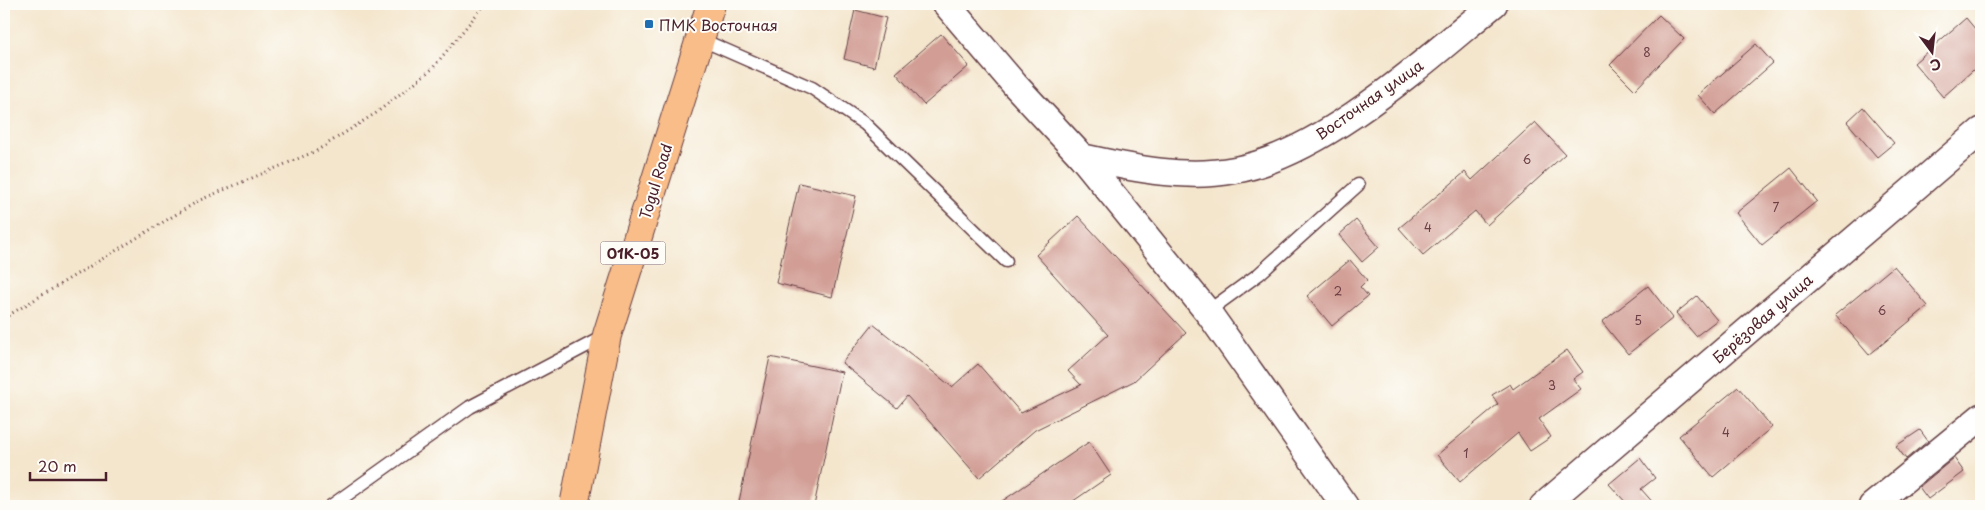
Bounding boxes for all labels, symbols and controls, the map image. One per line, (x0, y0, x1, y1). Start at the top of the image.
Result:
place label: ПМК Восточная (659, 13, 778, 36)
marker: ПМК Восточная (643, 18, 655, 30)
north arrow (1908, 28, 1958, 78)
house number: 8 (1643, 43, 1651, 61)
street label: Восточная улица (1311, 53, 1428, 145)
text: С (1928, 54, 1943, 77)
street label: Togul Road (633, 140, 677, 222)
house number: 6 (1523, 150, 1531, 168)
house number: 7 (1773, 198, 1780, 216)
house number: 4 (1424, 218, 1432, 236)
road number: 01К-05 (600, 242, 666, 264)
street label: Берёзовая улица (1707, 268, 1818, 368)
house number: 2 (1334, 282, 1342, 300)
house number: 6 (1878, 301, 1886, 319)
house number: 5 (1634, 311, 1642, 329)
house number: 3 (1548, 376, 1556, 394)
house number: 4 (1722, 423, 1730, 441)
house number: 1 (1463, 444, 1469, 462)
scale bar (30, 450, 106, 482)
text: 20 m (38, 454, 77, 477)

